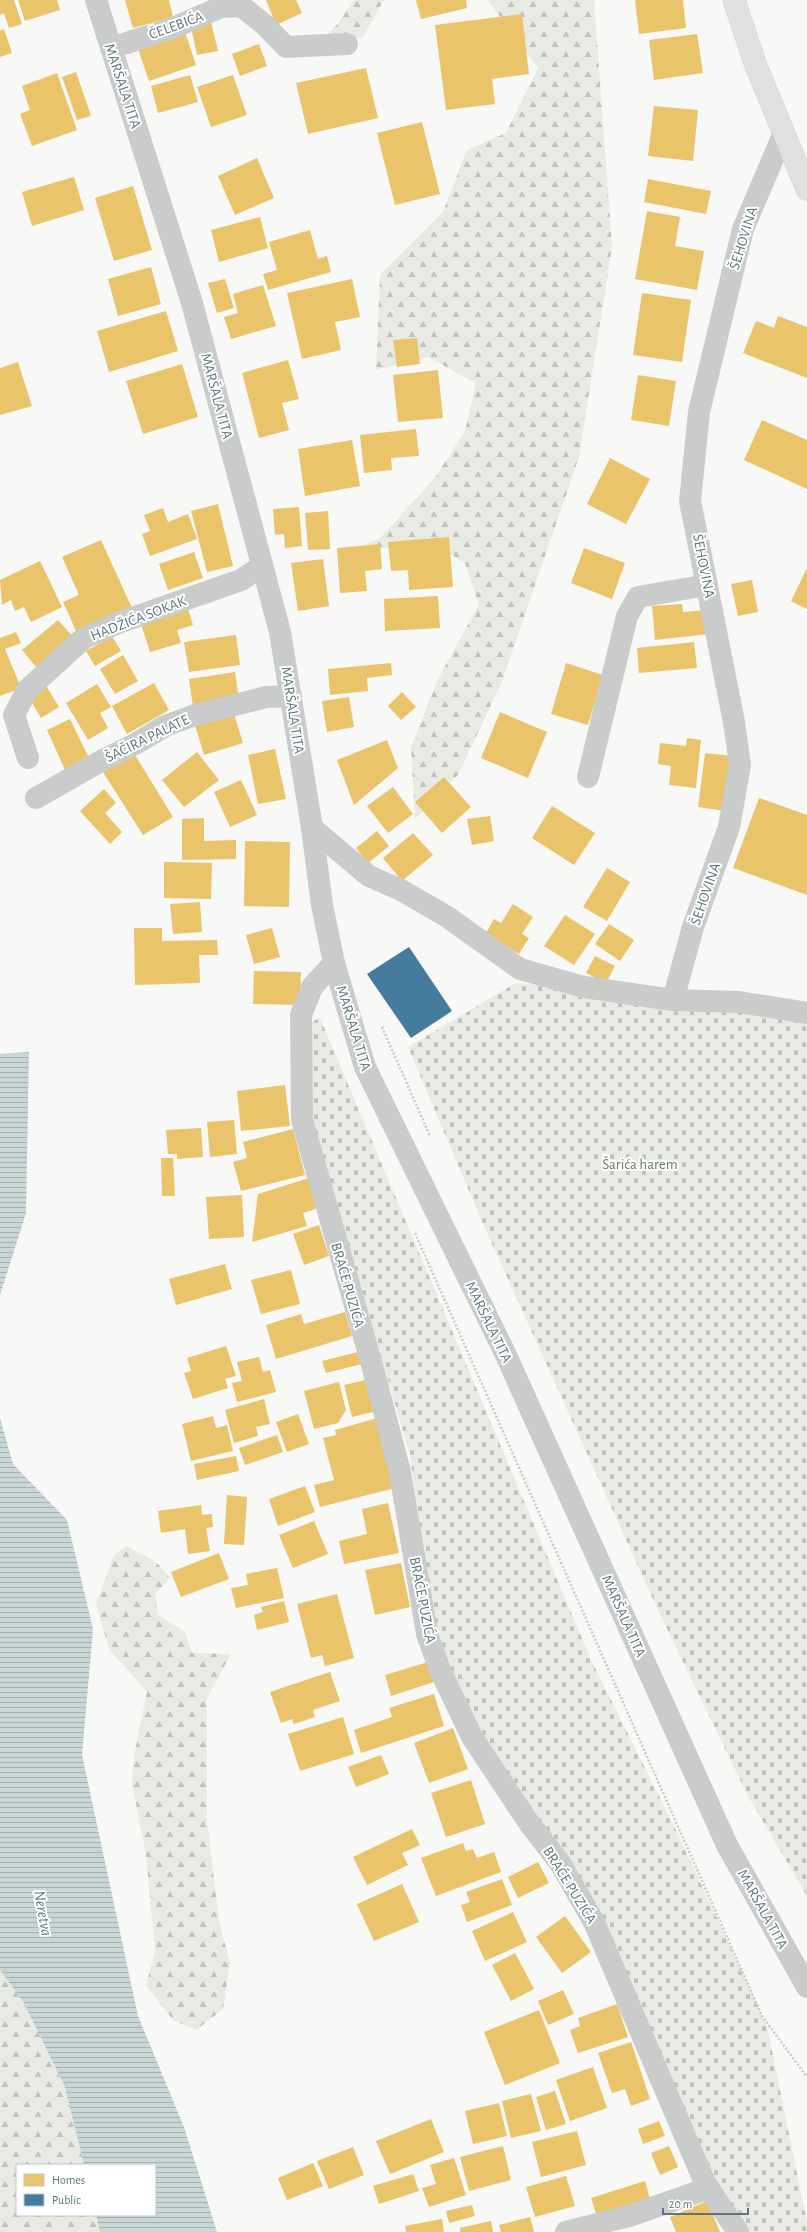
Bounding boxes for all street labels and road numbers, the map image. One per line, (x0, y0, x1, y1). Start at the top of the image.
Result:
street label: ČELEBIĆA (146, 7, 206, 42)
street label: MARŠALA TITA (102, 42, 144, 131)
street label: ŠEHOVINA (726, 204, 760, 271)
street label: MARŠALA TITA (198, 351, 236, 441)
street label: ŠEHOVINA (690, 533, 718, 600)
street label: HADŽIĆA SOKAK (88, 591, 189, 644)
street label: MARŠALA TITA (278, 665, 308, 755)
street label: ŠAČIRA PALATE (102, 711, 192, 765)
street label: ŠEHOVINA (687, 860, 723, 927)
street label: MARŠALA TITA (333, 983, 375, 1073)
street label: BRAĆE PUZIĆA (328, 1240, 369, 1330)
street label: MARŠALA TITA (462, 1279, 516, 1365)
street label: BRAĆE PUZIĆA (407, 1555, 440, 1645)
street label: MARŠALA TITA (599, 1572, 649, 1660)
street label: BRAĆE PUZIĆA (540, 1843, 601, 1927)
street label: MARŠALA TITA (735, 1866, 792, 1952)

